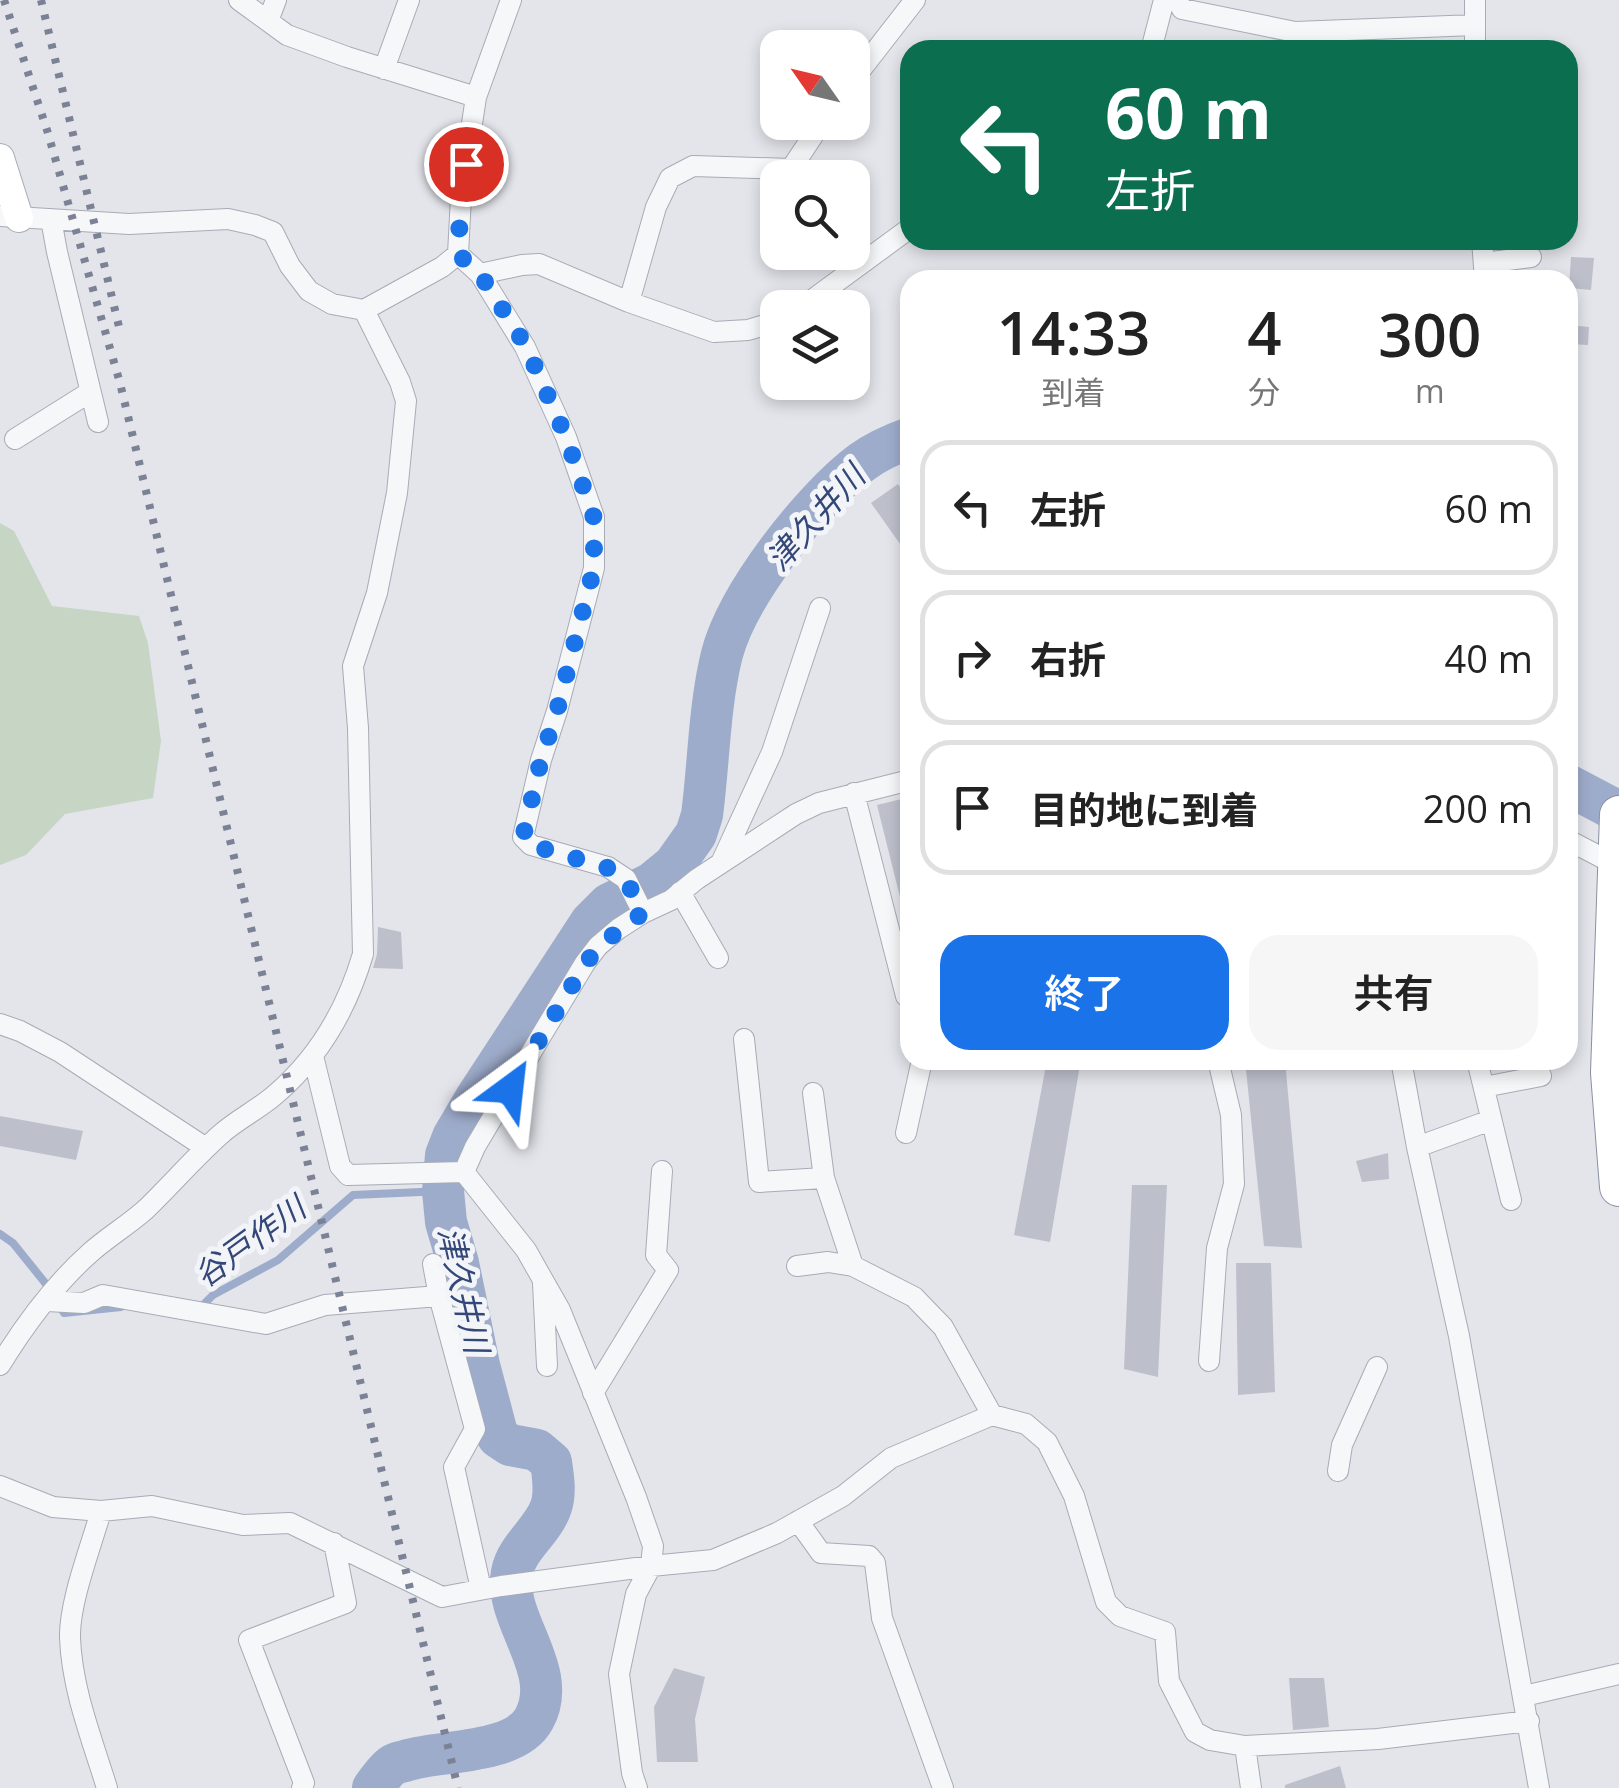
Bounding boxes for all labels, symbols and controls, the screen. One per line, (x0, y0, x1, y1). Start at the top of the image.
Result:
north arrow (760, 30, 870, 140)
map controls (760, 30, 870, 400)
text: 60 m (1105, 64, 1272, 160)
icon: left (940, 80, 1070, 210)
pin (424, 122, 509, 207)
icon: arrive (439, 137, 494, 192)
text: 左折 (1105, 159, 1195, 220)
button: search (760, 160, 870, 270)
button: layers (760, 290, 870, 400)
text: 14:33 (997, 291, 1150, 373)
text: 4 (1247, 291, 1282, 373)
text: 300 (1378, 293, 1481, 375)
text: m (1415, 369, 1445, 412)
text: 到着 (1042, 370, 1106, 413)
text: 分 (1248, 370, 1280, 413)
water label: 津久井川 (756, 453, 876, 579)
icon: left (945, 480, 1000, 535)
text: 60 m (1444, 482, 1533, 534)
text: 左折 (1030, 483, 1106, 535)
icon: right (945, 630, 1000, 685)
text: 40 m (1444, 632, 1533, 684)
text: 右折 (1030, 633, 1106, 685)
icon: arrive (945, 780, 1000, 835)
text: 200 m (1423, 782, 1533, 834)
text: 目的地に到着 (1030, 783, 1258, 835)
button: 終了 (940, 935, 1229, 1050)
button: 共有 (1249, 935, 1538, 1050)
position arrow (458, 1037, 562, 1141)
water label: 谷戸作川 (185, 1184, 316, 1296)
water label: 津久井川 (429, 1222, 500, 1360)

